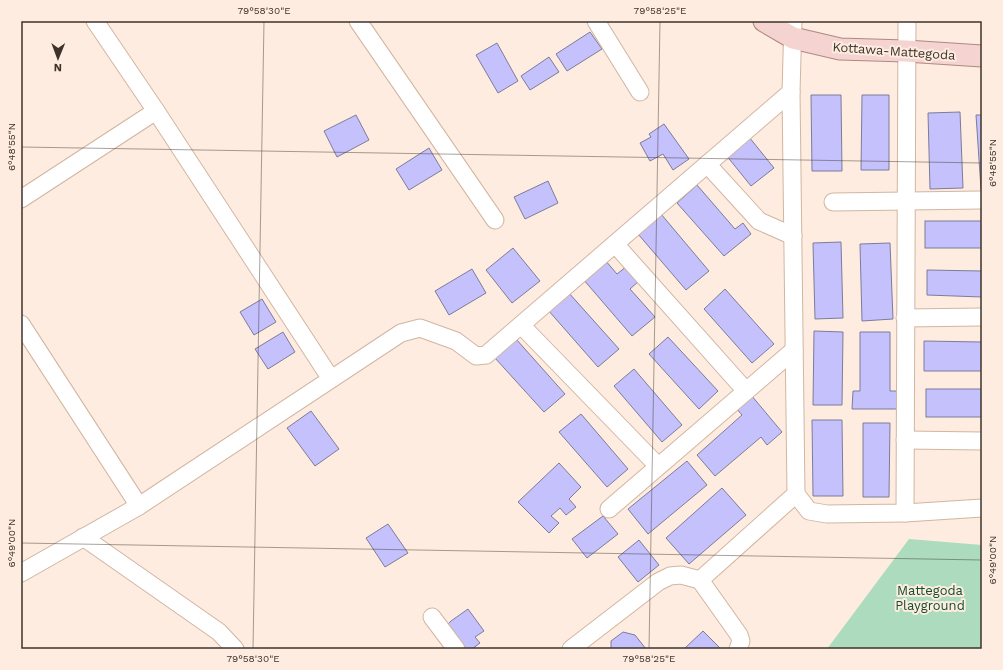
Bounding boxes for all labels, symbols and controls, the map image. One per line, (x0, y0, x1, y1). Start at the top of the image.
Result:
text: 79°58'30"E (237, 5, 291, 16)
text: 79°58'25"E (634, 5, 686, 16)
north arrow (38, 38, 78, 78)
street label: Kottawa-Mattegoda (832, 39, 957, 63)
text: N (54, 61, 62, 74)
text: 6°48'55"N (6, 123, 17, 171)
text: 6°48'55"N (987, 139, 998, 187)
text: 6°49'00"N (6, 519, 17, 567)
text: 6°49'00"N (987, 536, 998, 584)
park label: Mattegoda Playground (895, 583, 965, 613)
text: 79°58'30"E (226, 653, 280, 664)
text: 79°58'25"E (623, 653, 675, 664)

